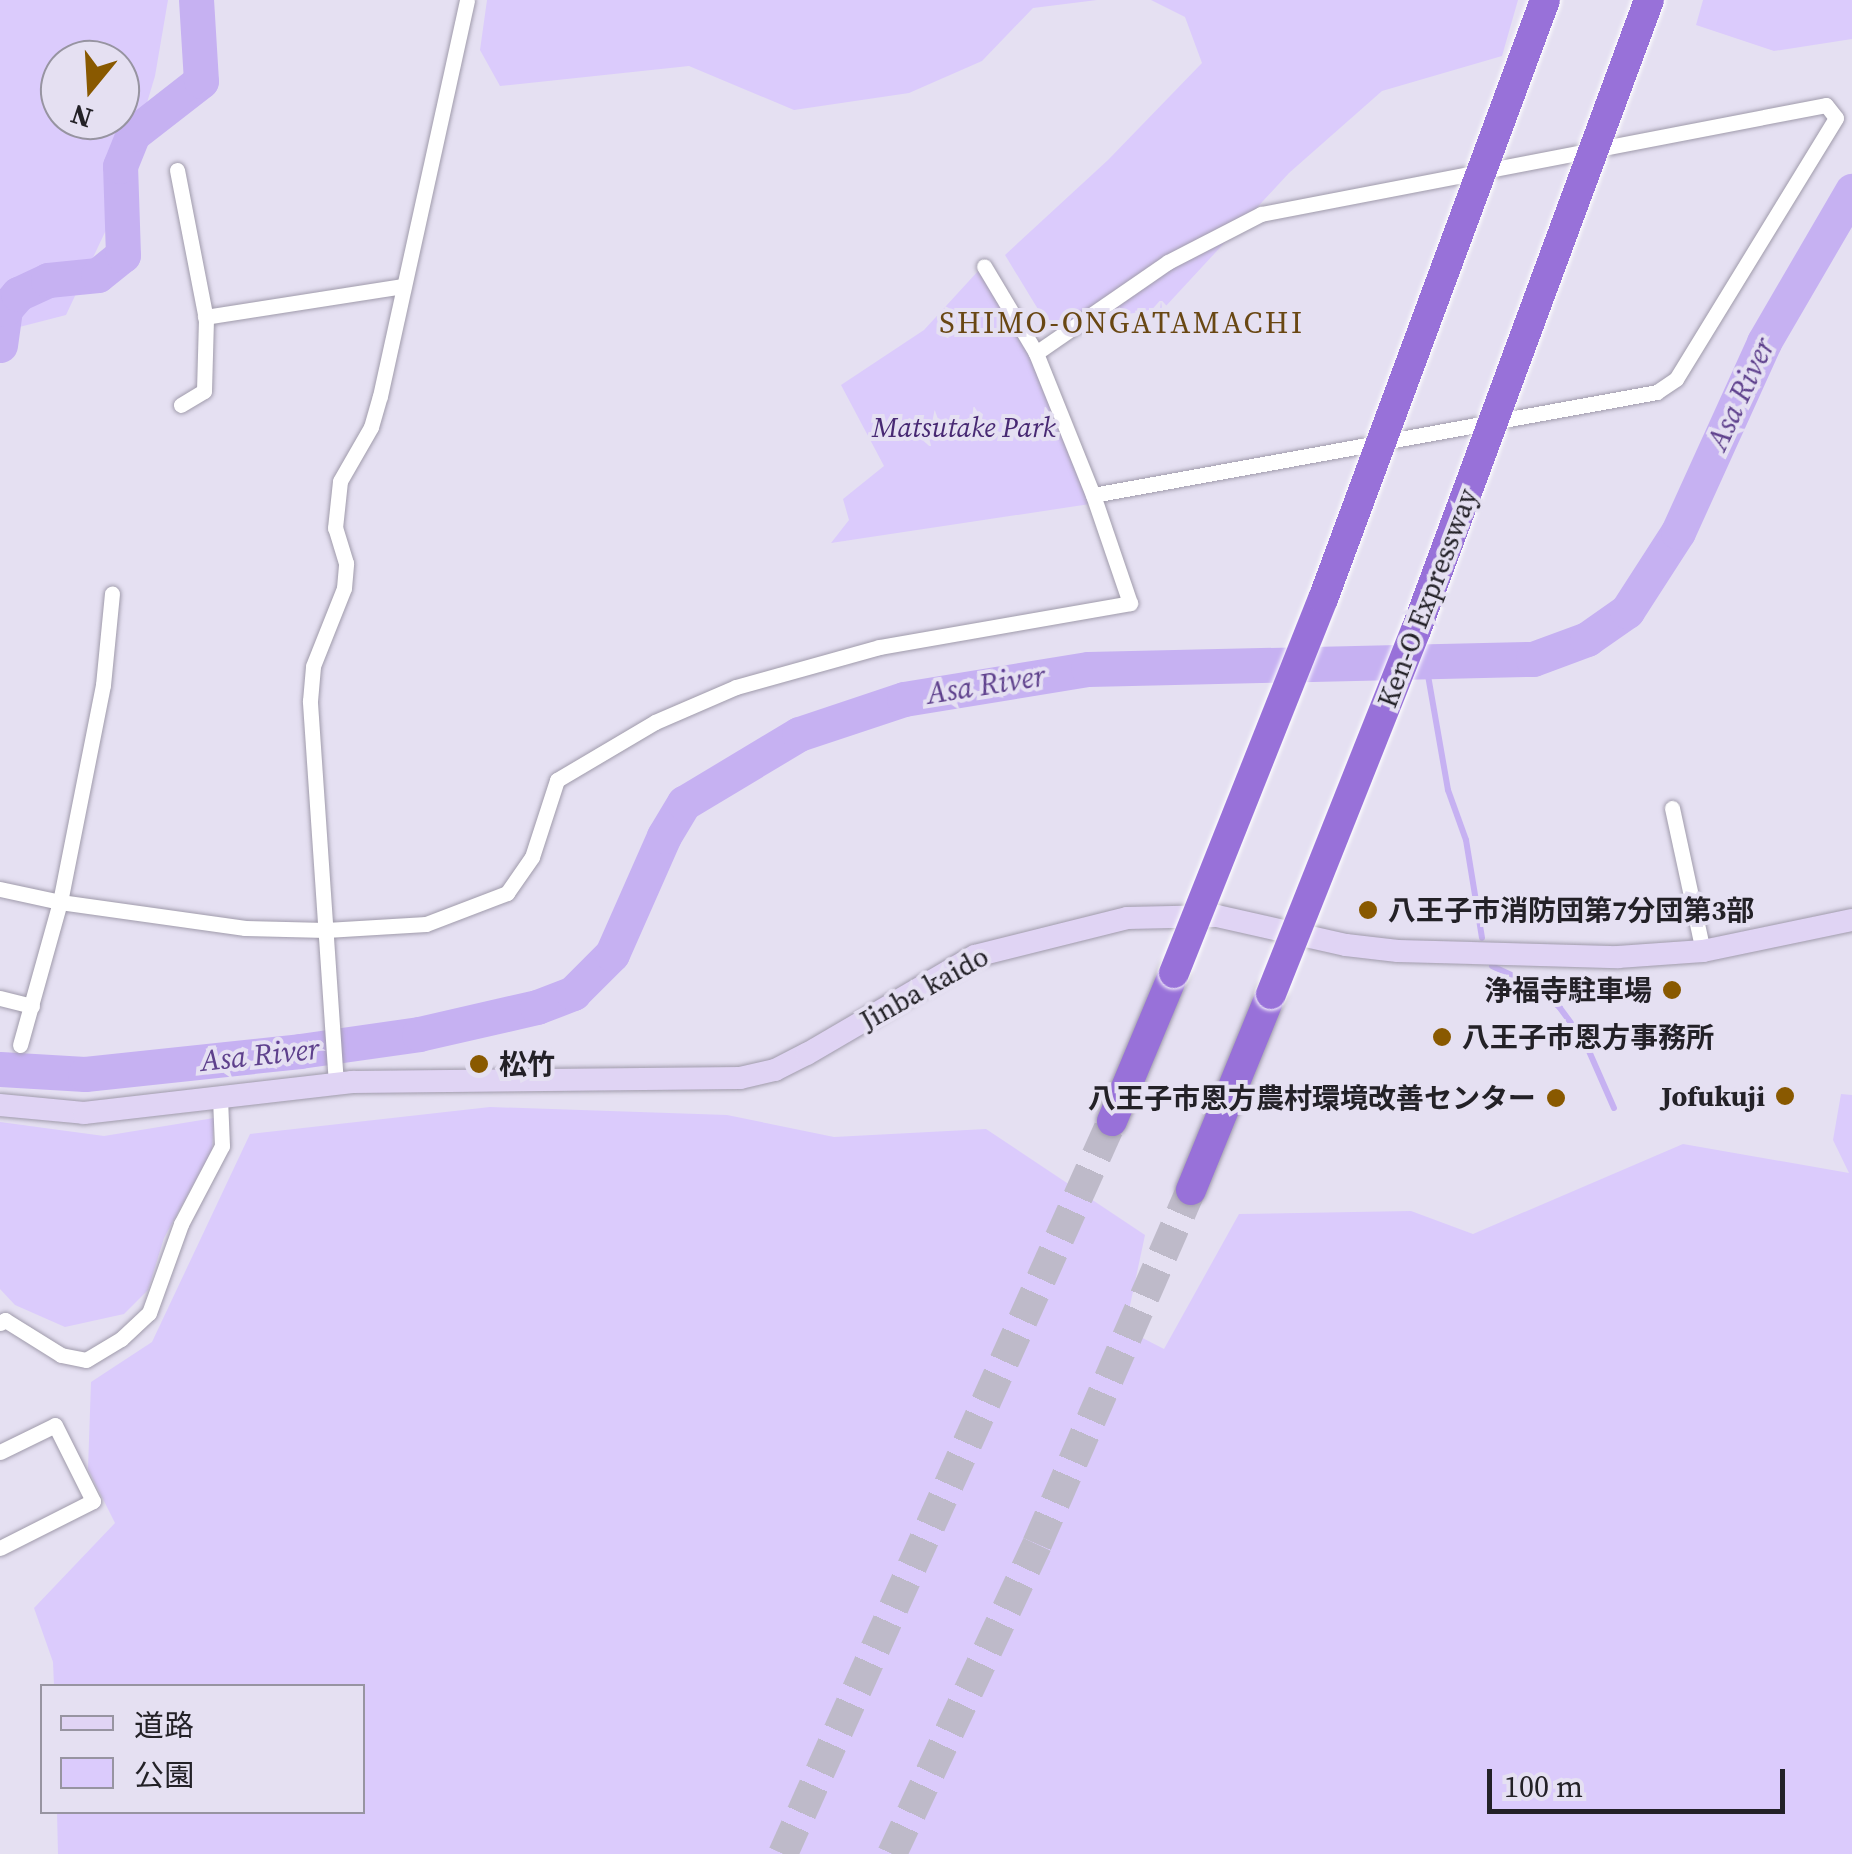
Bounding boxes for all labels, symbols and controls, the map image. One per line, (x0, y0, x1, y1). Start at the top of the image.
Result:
north arrow (40, 40, 140, 140)
text: N (66, 95, 97, 138)
district label: SHIMO-ONGATAMACHI (939, 305, 1305, 341)
water label: Asa River (1699, 332, 1783, 456)
park label: Matsutake Park (872, 410, 1056, 444)
street label: Ken-O Expressway (1370, 484, 1484, 712)
water label: Asa River (924, 658, 1048, 712)
place label: 八王子市消防団第7分団第3部 (1388, 893, 1754, 927)
marker: 八王子市消防団第7分団第3部 (1357, 899, 1379, 921)
street label: Jinba kaido (854, 939, 994, 1037)
place label: 浄福寺駐車場 (1484, 973, 1652, 1007)
marker: 浄福寺駐車場 (1661, 979, 1683, 1001)
place label: 八王子市恩方事務所 (1462, 1020, 1714, 1054)
marker: 八王子市恩方事務所 (1431, 1026, 1453, 1048)
water label: Asa River (199, 1031, 321, 1079)
place label: 松竹 (499, 1047, 555, 1081)
marker: 松竹 (468, 1053, 490, 1075)
place label: Jofukuji (1661, 1079, 1765, 1113)
place label: 八王子市恩方農村環境改善センター (1088, 1081, 1536, 1115)
marker: Jofukuji (1774, 1085, 1796, 1107)
marker: 八王子市恩方農村環境改善センター (1545, 1087, 1567, 1109)
legend (40, 1684, 365, 1814)
text: 道路 (134, 1705, 194, 1746)
scale bar (1492, 1749, 1790, 1811)
text: 公園 (134, 1755, 194, 1796)
text: 100 m (1504, 1766, 1583, 1807)

